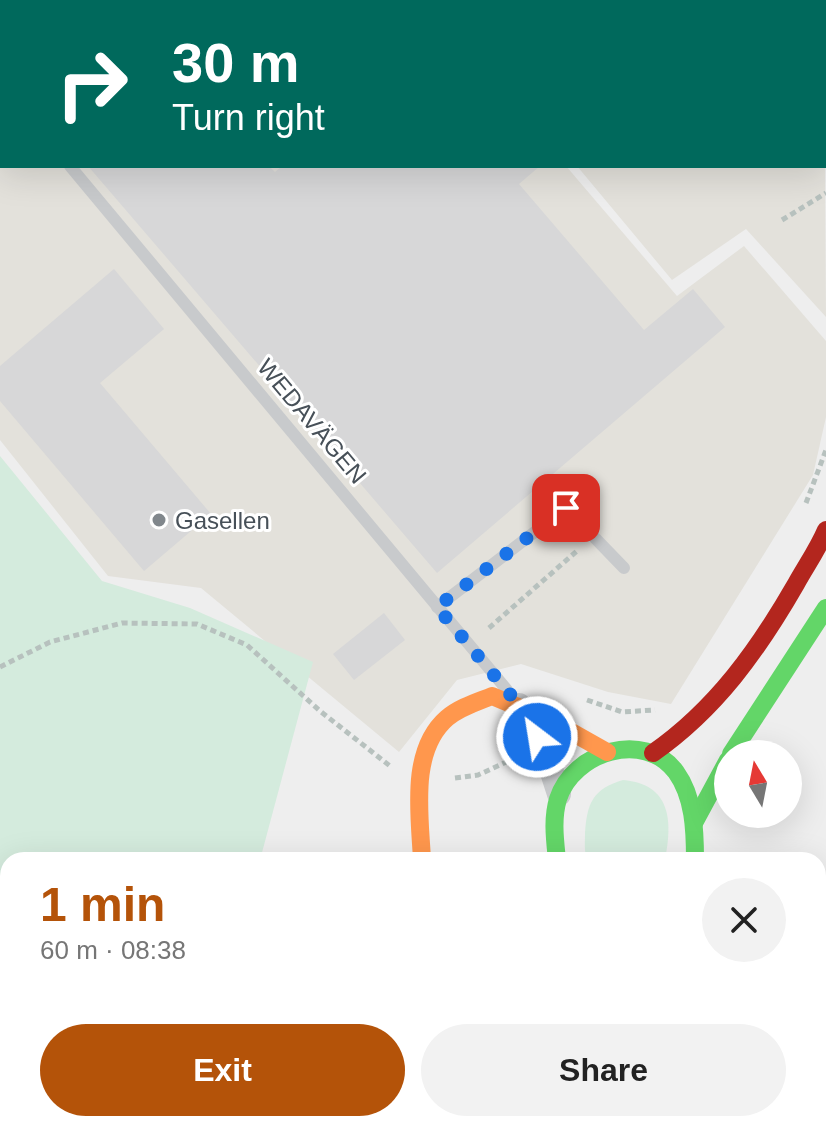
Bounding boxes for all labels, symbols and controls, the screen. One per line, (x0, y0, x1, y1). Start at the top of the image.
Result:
text: 30 m (172, 31, 300, 94)
icon: right (40, 32, 144, 136)
text: Turn right (172, 97, 325, 138)
street label: WEDAVÄGEN (252, 353, 372, 489)
pin (532, 474, 600, 542)
icon: arrive (544, 486, 588, 530)
place label: Gasellen (175, 507, 270, 534)
marker: Gasellen (150, 511, 168, 529)
position arrow (495, 695, 579, 779)
north arrow (714, 740, 802, 828)
map controls (714, 740, 802, 828)
text: 1 min (40, 878, 165, 931)
button: close (702, 878, 786, 962)
text: 60 m · 08:38 (40, 935, 186, 965)
button: Exit (40, 1024, 405, 1116)
button: Share (421, 1024, 786, 1116)

